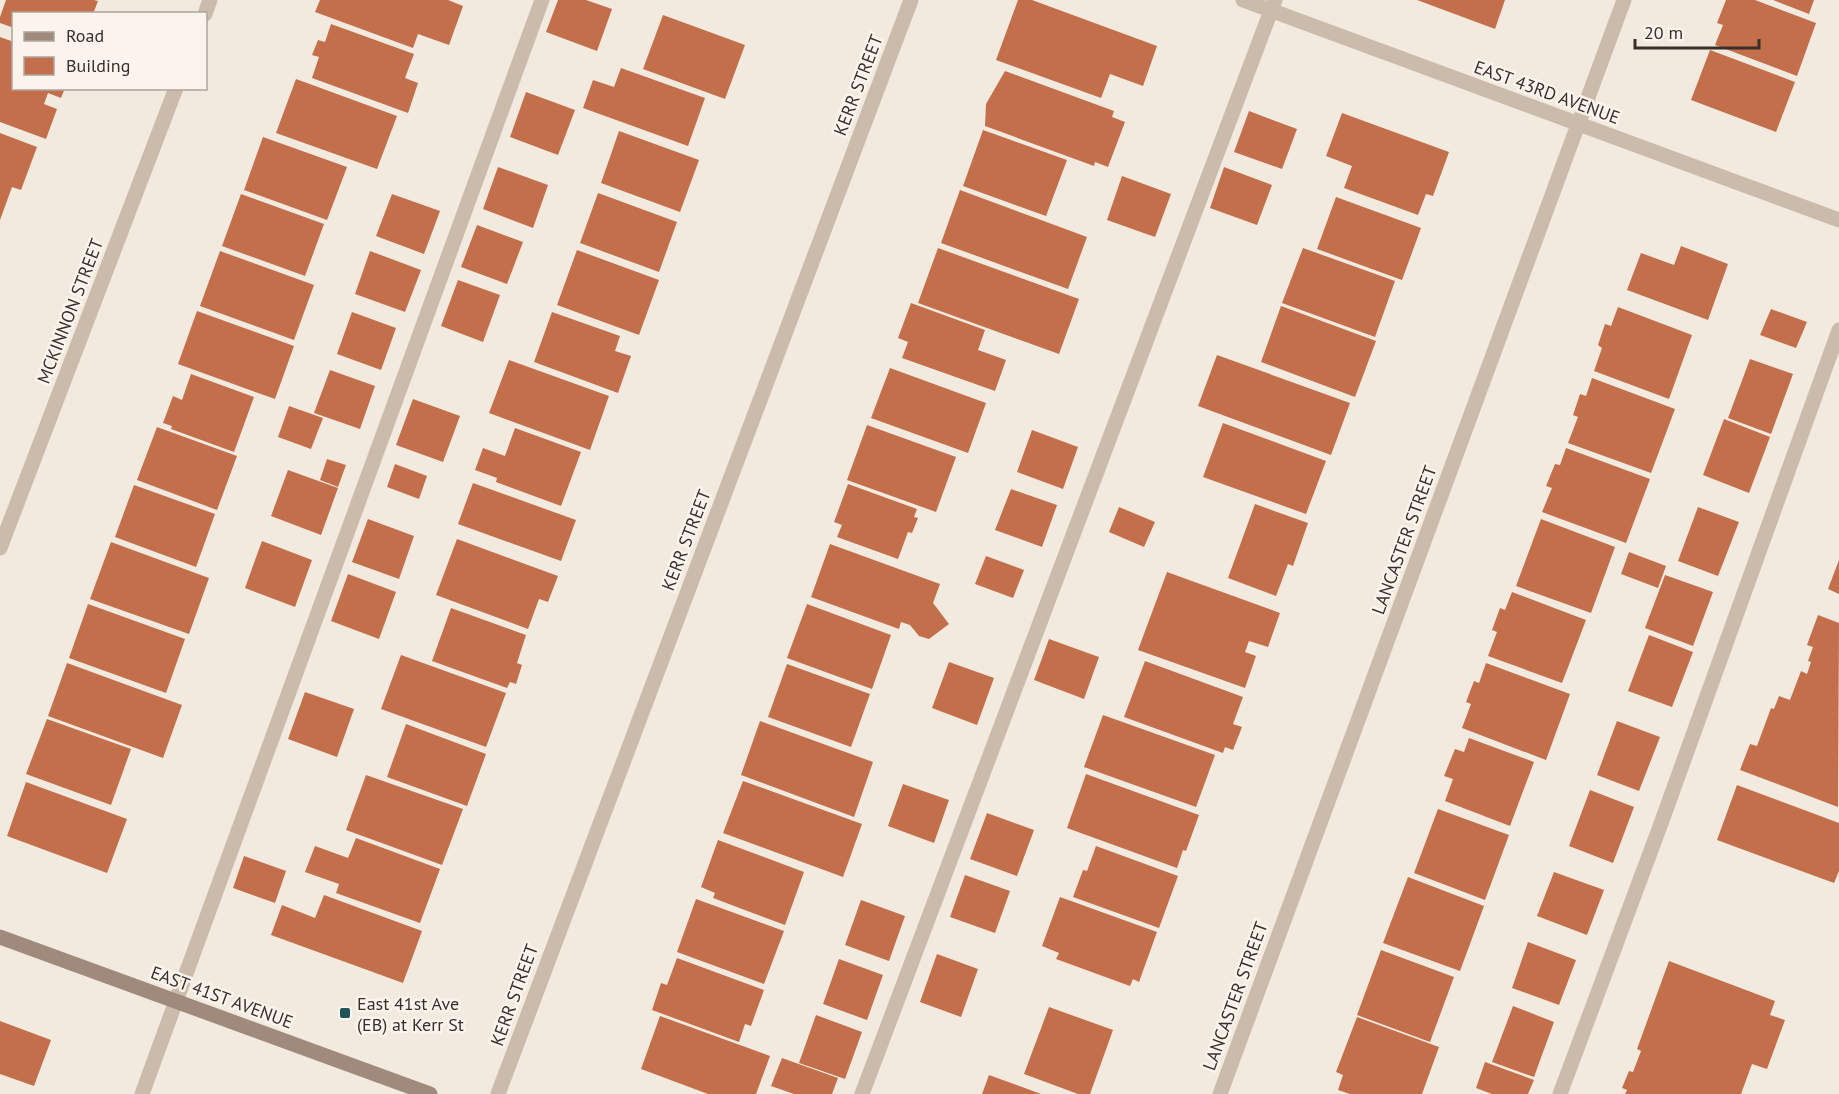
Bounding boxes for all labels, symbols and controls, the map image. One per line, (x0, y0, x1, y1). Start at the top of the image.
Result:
legend (12, 12, 207, 90)
scale bar (1635, 12, 1760, 50)
text: 20 m (1644, 21, 1683, 44)
text: Road (66, 24, 104, 47)
street label: KERR STREET (828, 31, 888, 139)
text: Building (66, 54, 130, 77)
street label: EAST 43RD AVENUE (1471, 55, 1623, 129)
street label: MCKINNON STREET (32, 235, 108, 387)
street label: LANCASTER STREET (1366, 462, 1442, 618)
street label: KERR STREET (656, 486, 716, 594)
street label: LANCASTER STREET (1197, 918, 1273, 1074)
street label: KERR STREET (485, 941, 543, 1049)
street label: EAST 41ST AVENUE (148, 961, 296, 1033)
place label: East 41st Ave (EB) at Kerr St (357, 992, 464, 1036)
marker: East 41st Ave (EB) at Kerr St (338, 1006, 352, 1020)

